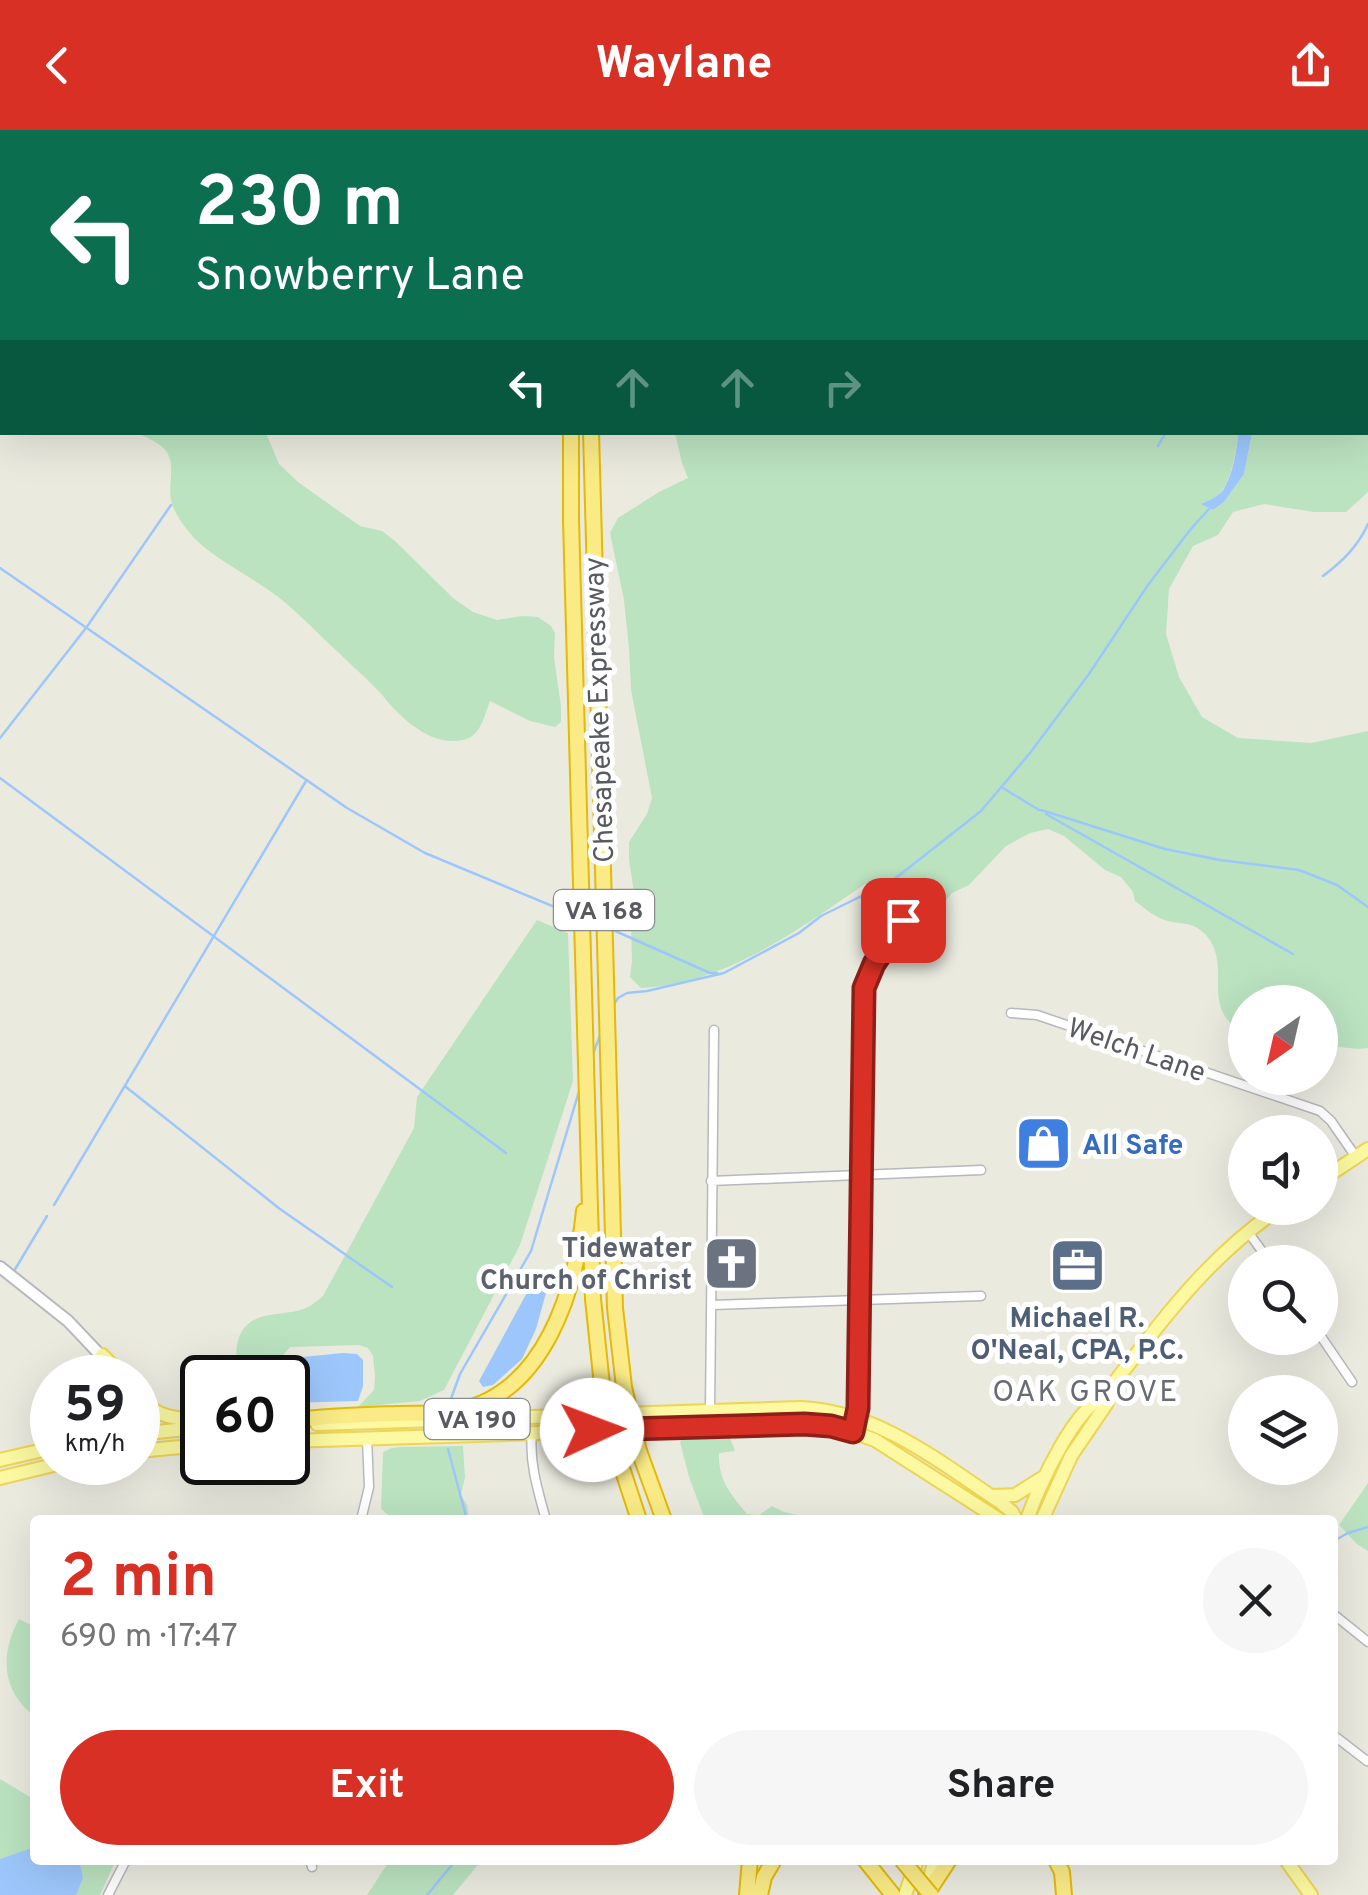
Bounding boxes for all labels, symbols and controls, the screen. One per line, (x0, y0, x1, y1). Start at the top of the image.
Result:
text: Waylane (596, 37, 772, 94)
icon: back (30, 38, 85, 93)
icon: share (1283, 38, 1338, 93)
text: 230 m (195, 162, 404, 251)
icon: left (30, 170, 160, 300)
text: Snowberry Lane (195, 249, 525, 306)
icon: left (500, 360, 555, 415)
icon: ahead (605, 360, 660, 415)
icon: ahead (710, 360, 765, 415)
icon: right (815, 360, 870, 415)
street label: Chesapeake Expressway (578, 556, 624, 863)
pin (861, 878, 946, 963)
road number: VA 168 (554, 890, 654, 930)
icon: arrive (876, 893, 931, 948)
north arrow (1228, 985, 1338, 1095)
map controls (1228, 985, 1338, 1485)
street label: Welch Lane (1062, 1011, 1210, 1092)
shop icon: All Safe (1013, 1114, 1073, 1174)
button: sound (1228, 1115, 1338, 1225)
place label: All Safe (1082, 1129, 1183, 1165)
place label: Tidewater Church of Christ (480, 1232, 692, 1300)
church icon: Tidewater Church of Christ (701, 1233, 761, 1293)
office icon: Michael R. O'Neal, CPA, P.C. (1047, 1236, 1107, 1296)
button: search (1228, 1245, 1338, 1355)
place label: Michael R. O'Neal, CPA, P.C. (971, 1302, 1183, 1370)
speed limit sign: 60 (180, 1355, 310, 1485)
district label: OAK GROVE (992, 1375, 1180, 1412)
button: layers (1228, 1375, 1338, 1485)
text: 59 (64, 1376, 126, 1439)
position arrow (540, 1378, 644, 1482)
road number: VA 190 (424, 1399, 530, 1439)
text: km/h (65, 1429, 125, 1461)
text: 2 min (60, 1542, 217, 1618)
button: close (1203, 1548, 1308, 1653)
text: 690 m · 17:47 (60, 1618, 238, 1658)
button: Exit (60, 1730, 674, 1845)
button: Share (694, 1730, 1308, 1845)

